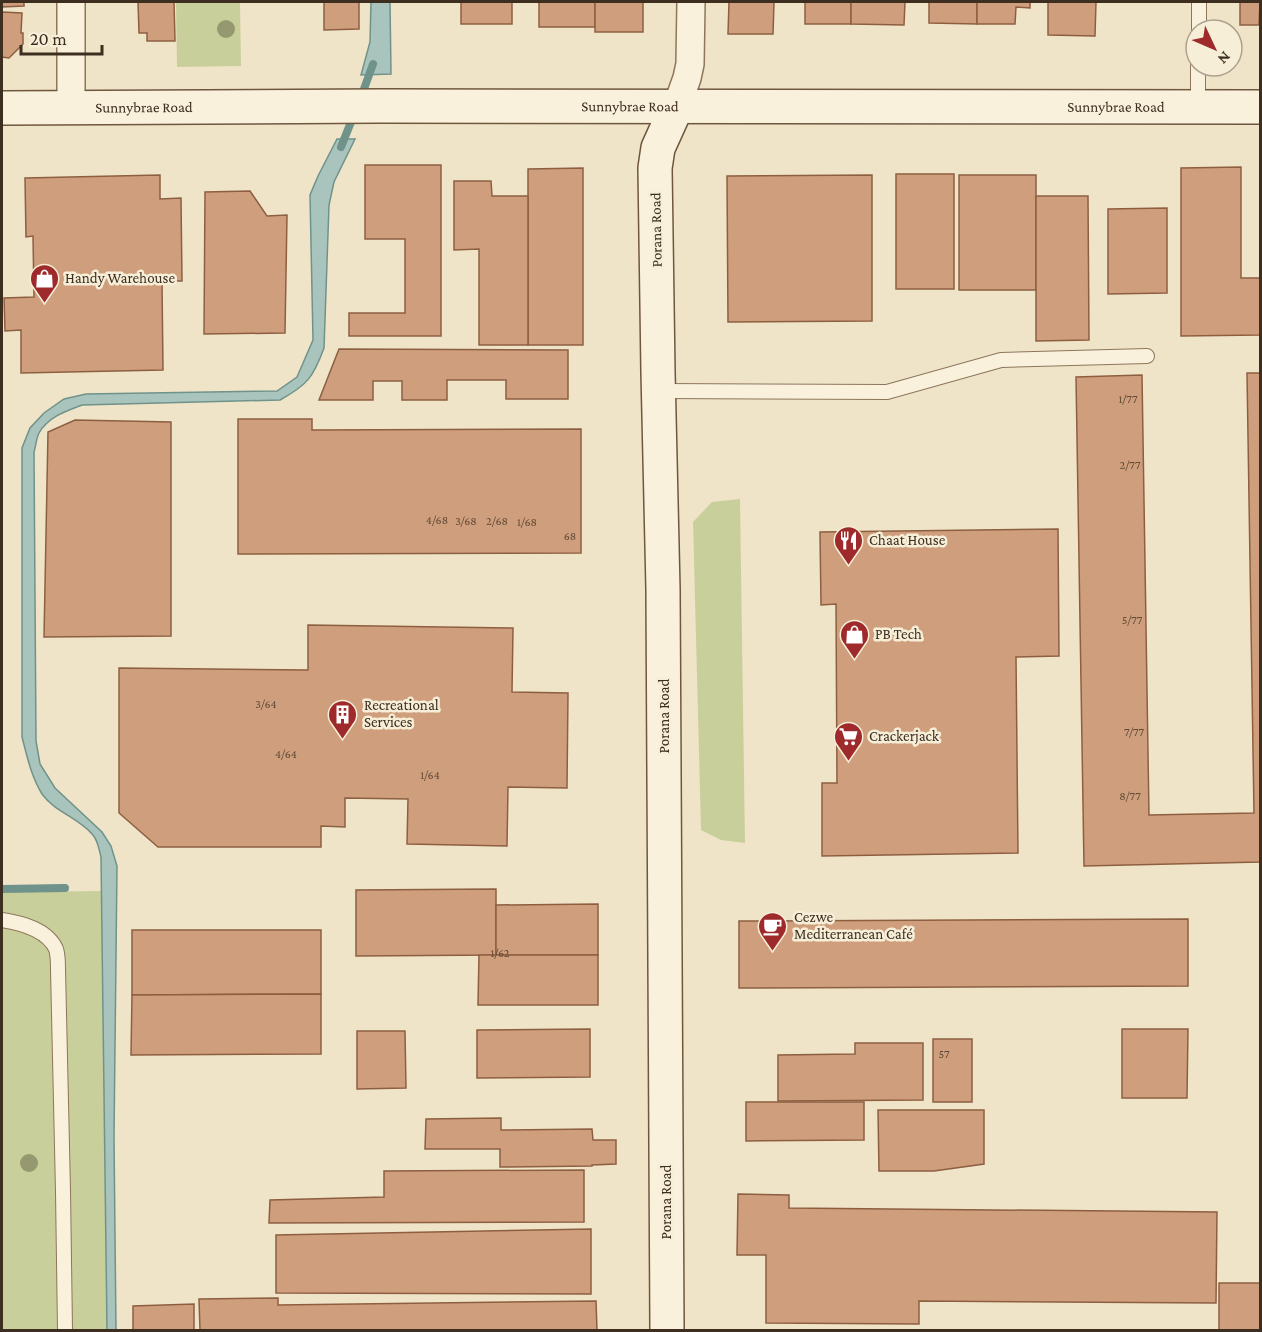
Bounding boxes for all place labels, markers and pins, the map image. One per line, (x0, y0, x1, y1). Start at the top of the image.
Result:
shop icon: Handy Warehouse (28, 262, 60, 304)
place label: Handy Warehouse (65, 270, 175, 287)
restaurant icon: Chaat House (832, 524, 864, 566)
place label: Chaat House (869, 532, 946, 548)
shop icon: PB Tech (838, 618, 870, 660)
place label: PB Tech (875, 626, 922, 642)
place label: Recreational Services (364, 697, 439, 730)
building icon: Recreational Services (327, 698, 359, 740)
supermarket icon: Crackerjack (832, 720, 864, 762)
place label: Crackerjack (869, 728, 940, 745)
place label: Cezwe Mediterranean Café (794, 909, 913, 942)
cafe icon: Cezwe Mediterranean Café (757, 910, 789, 952)

